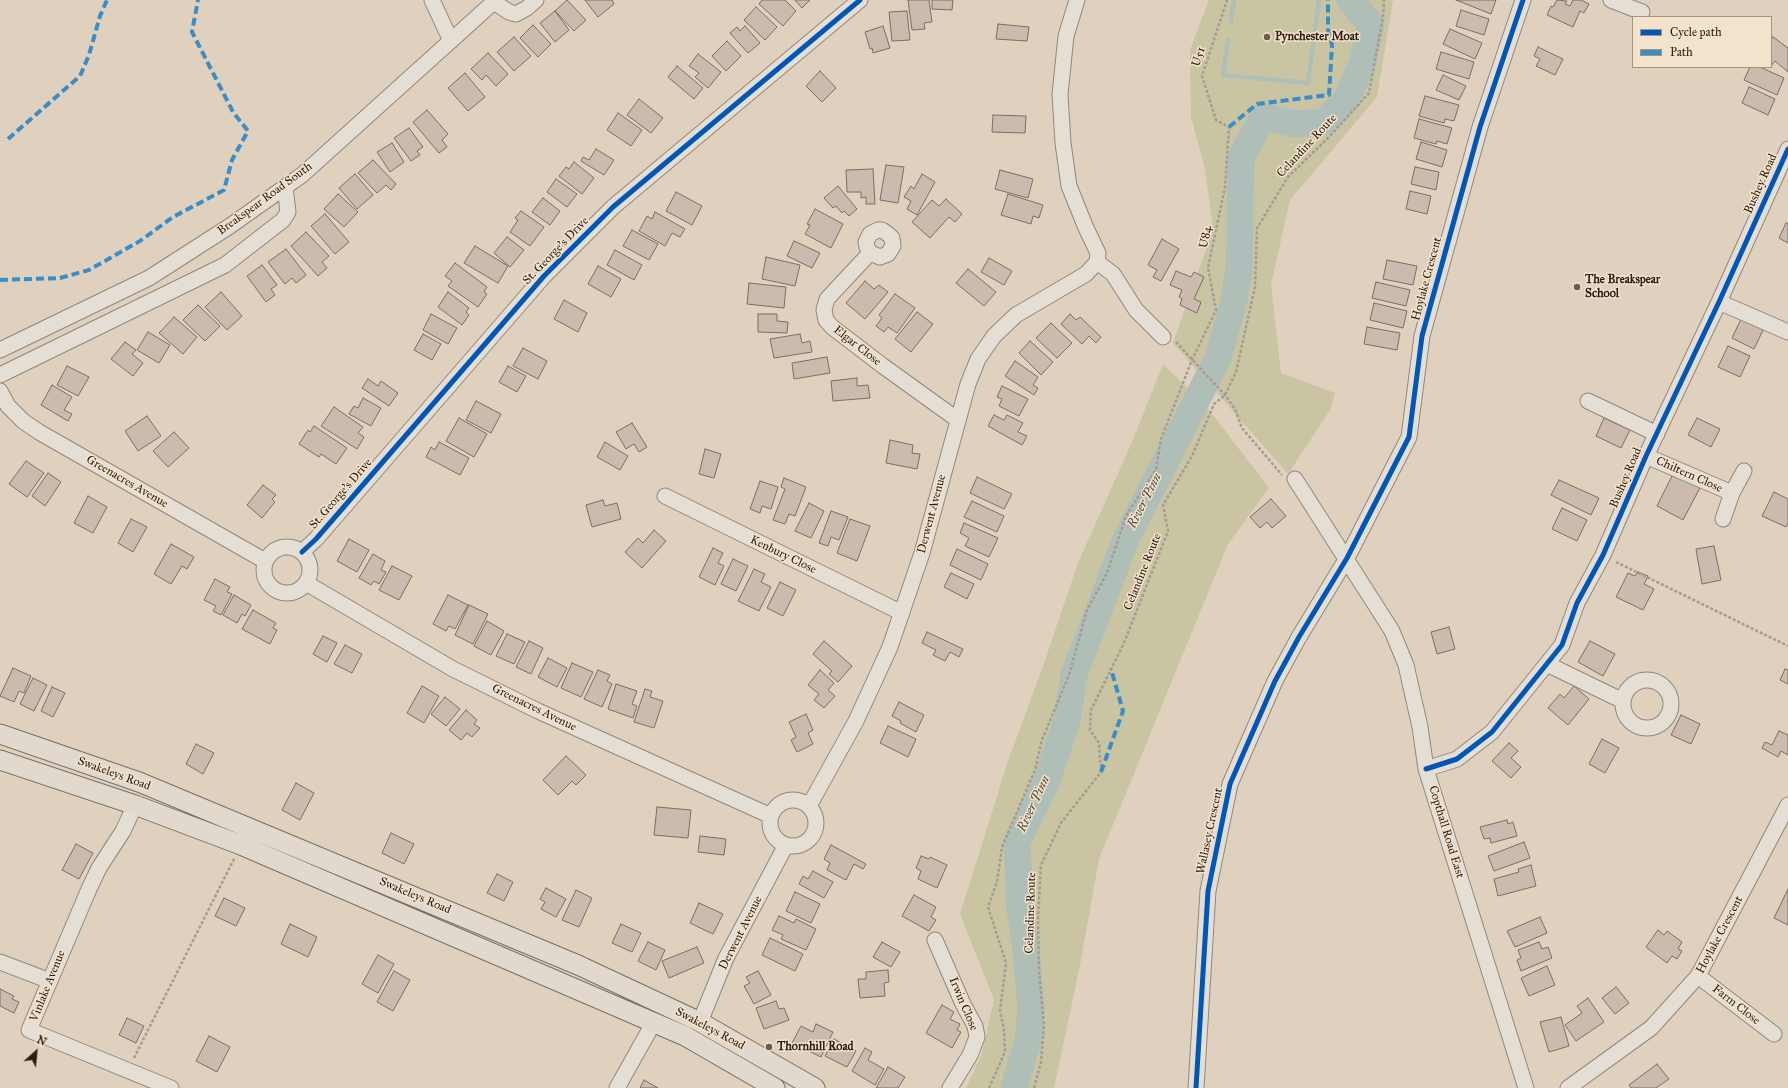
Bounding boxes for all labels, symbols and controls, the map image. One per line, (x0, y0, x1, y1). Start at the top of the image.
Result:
legend (1632, 16, 1772, 68)
text: Cycle path (1670, 25, 1722, 39)
place label: Pynchester Moat (1275, 30, 1359, 44)
marker: Pynchester Moat (1262, 32, 1272, 42)
street label: U51 (1189, 45, 1209, 69)
text: Path (1670, 45, 1693, 59)
street label: Celandine Route (1274, 111, 1340, 181)
street label: Bushey Road (1741, 152, 1781, 216)
street label: Breakspear Road South (215, 160, 315, 238)
street label: St. George's Drive (520, 214, 592, 288)
street label: U84 (1197, 224, 1215, 250)
street label: Hoylake Crescent (1409, 236, 1445, 322)
place label: The Breakspear School (1585, 273, 1660, 301)
marker: The Breakspear School (1572, 282, 1582, 292)
street label: Elgar Close (830, 323, 884, 369)
street label: Bushey Road (1607, 446, 1645, 510)
street label: Greenacres Avenue (83, 453, 171, 511)
street label: Chiltern Close (1654, 454, 1724, 496)
street label: St. George's Drive (306, 456, 376, 532)
water label: River Pinn (1124, 471, 1166, 531)
street label: Derwent Avenue (915, 473, 949, 555)
street label: Celandine Route (1121, 532, 1165, 612)
street label: Kenbury Close (748, 533, 818, 577)
street label: Greenacres Avenue (489, 681, 579, 735)
street label: Swakeleys Road (76, 754, 152, 794)
water label: River Pinn (1014, 774, 1054, 834)
street label: Copthall Road East (1425, 784, 1467, 880)
street label: Wallasey Crescent (1194, 787, 1226, 875)
street label: Celandine Route (1022, 872, 1040, 954)
street label: Swakeleys Road (377, 874, 453, 918)
street label: Derwent Avenue (716, 894, 766, 972)
street label: Hoylake Crescent (1693, 894, 1747, 976)
street label: Vinlake Avenue (27, 948, 69, 1024)
street label: Irwin Close (945, 975, 981, 1033)
street label: Farm Close (1709, 982, 1763, 1028)
street label: Swakeleys Road (673, 1005, 747, 1053)
north arrow (16, 1032, 56, 1072)
text: N (35, 1033, 49, 1049)
place label: Thornhill Road (777, 1040, 854, 1054)
marker: Thornhill Road (764, 1042, 774, 1052)

